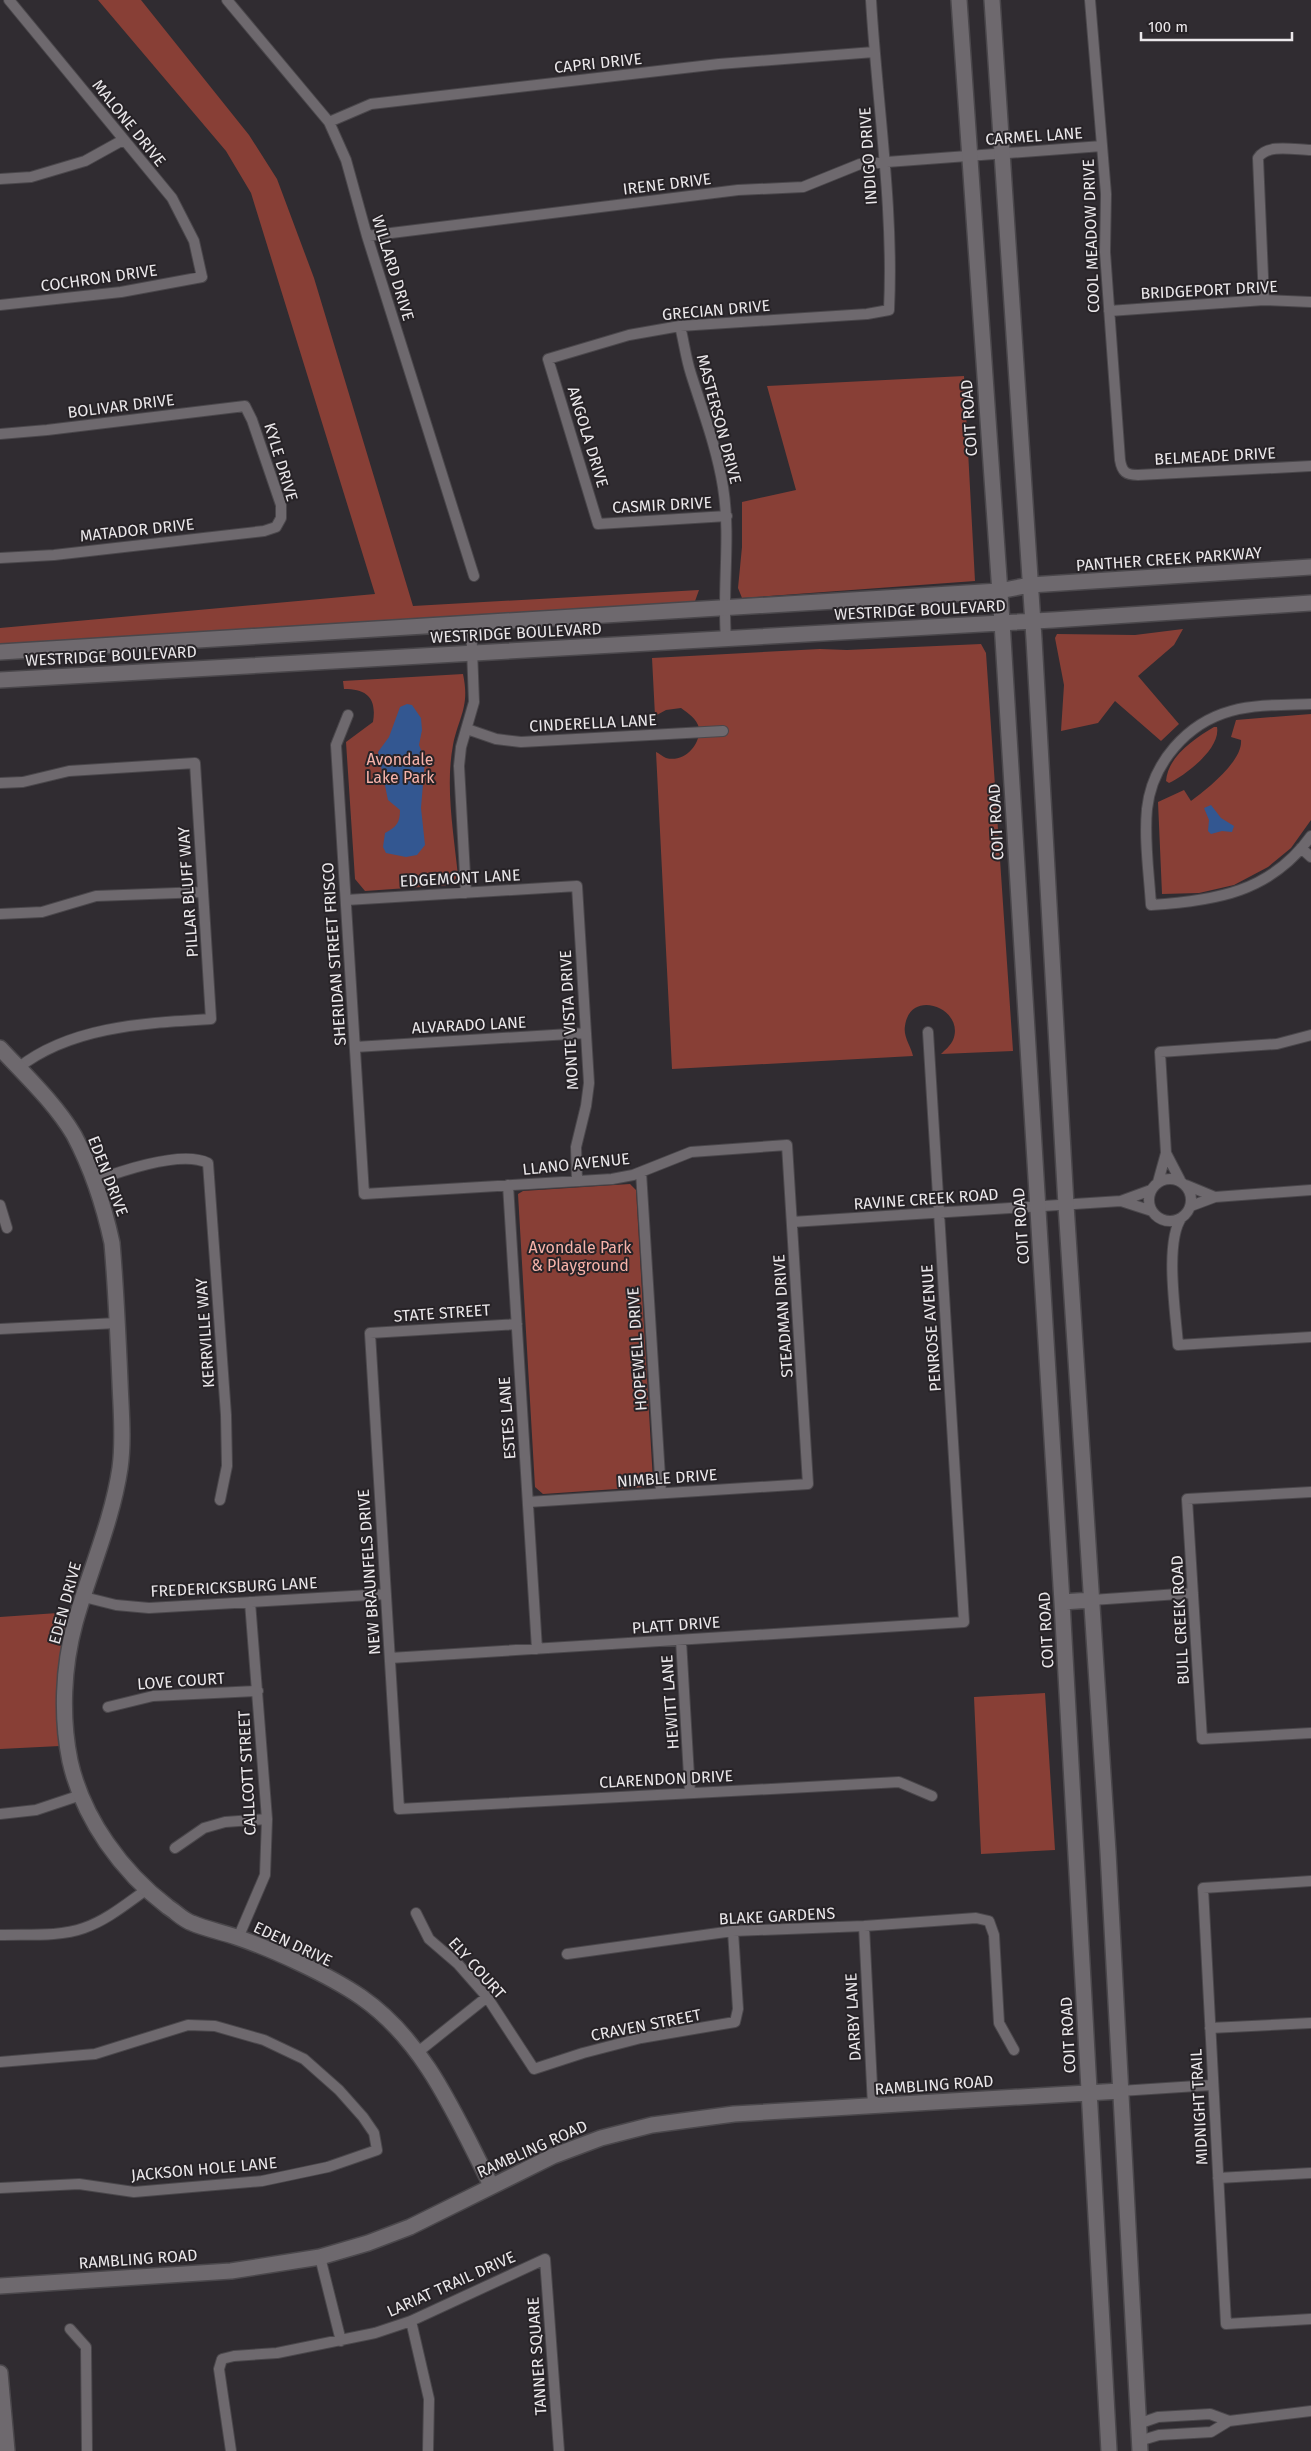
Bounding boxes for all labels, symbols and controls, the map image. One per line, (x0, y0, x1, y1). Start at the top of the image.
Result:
scale bar (1141, 10, 1292, 42)
text: 100 m (1148, 18, 1188, 36)
street label: CAPRI DRIVE (553, 49, 643, 77)
street label: MALONE DRIVE (88, 76, 170, 170)
street label: INDIGO DRIVE (855, 106, 881, 206)
street label: CARMEL LANE (985, 123, 1083, 149)
street label: COOL MEADOW DRIVE (1079, 159, 1103, 313)
street label: IRENE DRIVE (622, 169, 712, 199)
street label: WILLARD DRIVE (368, 213, 418, 323)
street label: COCHRON DRIVE (39, 260, 159, 296)
street label: BRIDGEPORT DRIVE (1140, 277, 1278, 303)
street label: GRECIAN DRIVE (661, 296, 771, 324)
street label: MASTERSON DRIVE (693, 352, 745, 486)
street label: COIT ROAD (957, 379, 981, 457)
street label: ANGOLA DRIVE (564, 384, 612, 490)
street label: BOLIVAR DRIVE (67, 390, 175, 422)
street label: KYLE DRIVE (260, 420, 302, 504)
street label: BELMEADE DRIVE (1154, 443, 1276, 469)
street label: CASMIR DRIVE (612, 493, 712, 517)
street label: MATADOR DRIVE (79, 515, 195, 545)
street label: PANTHER CREEK PARKWAY (1075, 543, 1263, 575)
street label: WESTRIDGE BOULEVARD (834, 596, 1006, 624)
street label: WESTRIDGE BOULEVARD (430, 619, 602, 647)
street label: WESTRIDGE BOULEVARD (25, 642, 197, 670)
street label: CINDERELLA LANE (529, 710, 657, 736)
park label: Avondale Lake Park (365, 750, 435, 787)
street label: COIT ROAD (985, 783, 1007, 861)
street label: PILLAR BLUFF WAY (174, 826, 202, 958)
street label: SHERIDAN STREET FRISCO (318, 862, 350, 1046)
street label: EDGEMONT LANE (399, 865, 521, 891)
street label: MONTE VISTA DRIVE (556, 949, 582, 1091)
street label: ALVARADO LANE (411, 1013, 527, 1037)
street label: EDEN DRIVE (84, 1133, 132, 1219)
street label: LLANO AVENUE (521, 1149, 631, 1179)
street label: RAVINE CREEK ROAD (853, 1184, 999, 1214)
street label: COIT ROAD (1009, 1187, 1033, 1265)
park label: Avondale Park & Playground (529, 1238, 632, 1275)
street label: STEADMAN DRIVE (769, 1254, 797, 1378)
street label: PENROSE AVENUE (917, 1264, 945, 1392)
street label: KERRVILLE WAY (192, 1277, 218, 1389)
street label: HOPEWELL DRIVE (623, 1287, 651, 1411)
street label: STATE STREET (393, 1300, 492, 1326)
street label: ESTES LANE (495, 1376, 519, 1460)
street label: NIMBLE DRIVE (616, 1465, 718, 1491)
street label: NEW BRAUNFELS DRIVE (354, 1488, 384, 1656)
street label: BULL CREEK ROAD (1167, 1555, 1193, 1685)
street label: EDEN DRIVE (45, 1560, 85, 1646)
street label: FREDERICKSBURG LANE (150, 1573, 318, 1601)
street label: COIT ROAD (1035, 1591, 1057, 1669)
street label: PLATT DRIVE (631, 1612, 721, 1638)
street label: HEWITT LANE (657, 1654, 683, 1750)
street label: LOVE COURT (137, 1668, 226, 1694)
street label: CALLCOTT STREET (234, 1709, 260, 1836)
street label: CLARENDON DRIVE (599, 1766, 733, 1792)
street label: BLAKE GARDENS (718, 1903, 836, 1929)
street label: EDEN DRIVE (251, 1917, 335, 1971)
street label: ELY COURT (444, 1933, 510, 2003)
street label: DARBY LANE (841, 1973, 865, 2061)
street label: COIT ROAD (1057, 1996, 1079, 2074)
street label: CRAVEN STREET (589, 2005, 703, 2045)
street label: MIDNIGHT TRAIL (1186, 2048, 1212, 2166)
street label: RAMBLING ROAD (874, 2071, 994, 2099)
street label: RAMBLING ROAD (474, 2116, 590, 2182)
street label: JACKSON HOLE LANE (130, 2153, 278, 2185)
street label: RAMBLING ROAD (78, 2245, 198, 2273)
street label: LARIAT TRAIL DRIVE (384, 2247, 518, 2321)
street label: TANNER SQUARE (523, 2296, 551, 2416)

